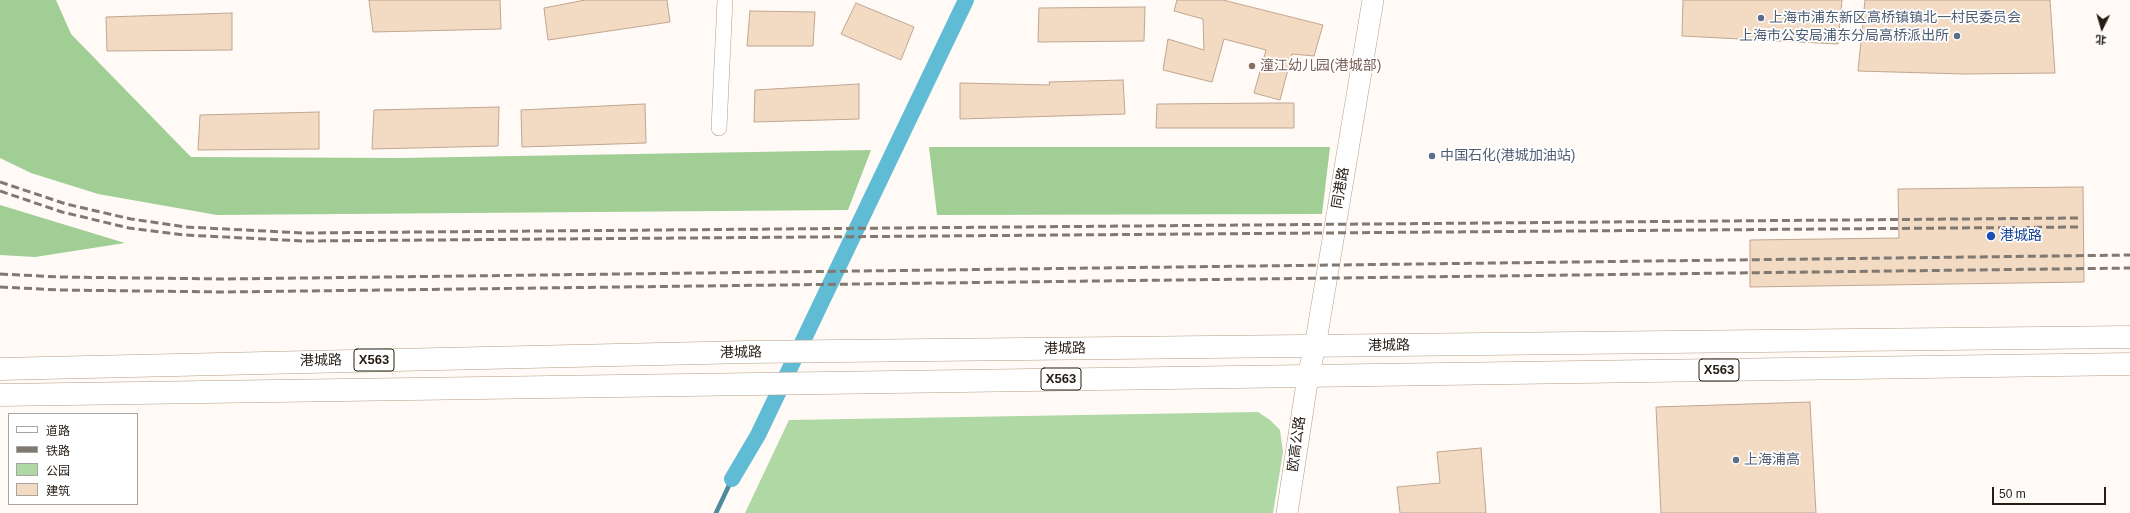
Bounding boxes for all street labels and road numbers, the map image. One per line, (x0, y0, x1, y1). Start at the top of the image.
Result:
street label: 同港路 (1329, 166, 1353, 210)
street label: 港城路 (1368, 337, 1410, 355)
street label: 港城路 (1044, 340, 1086, 358)
street label: 港城路 (720, 344, 762, 362)
road number: X563 (354, 349, 394, 371)
street label: 港城路 (300, 352, 342, 370)
road number: X563 (1699, 359, 1739, 381)
road number: X563 (1041, 368, 1081, 390)
street label: 欧高公路 (1285, 415, 1309, 473)

